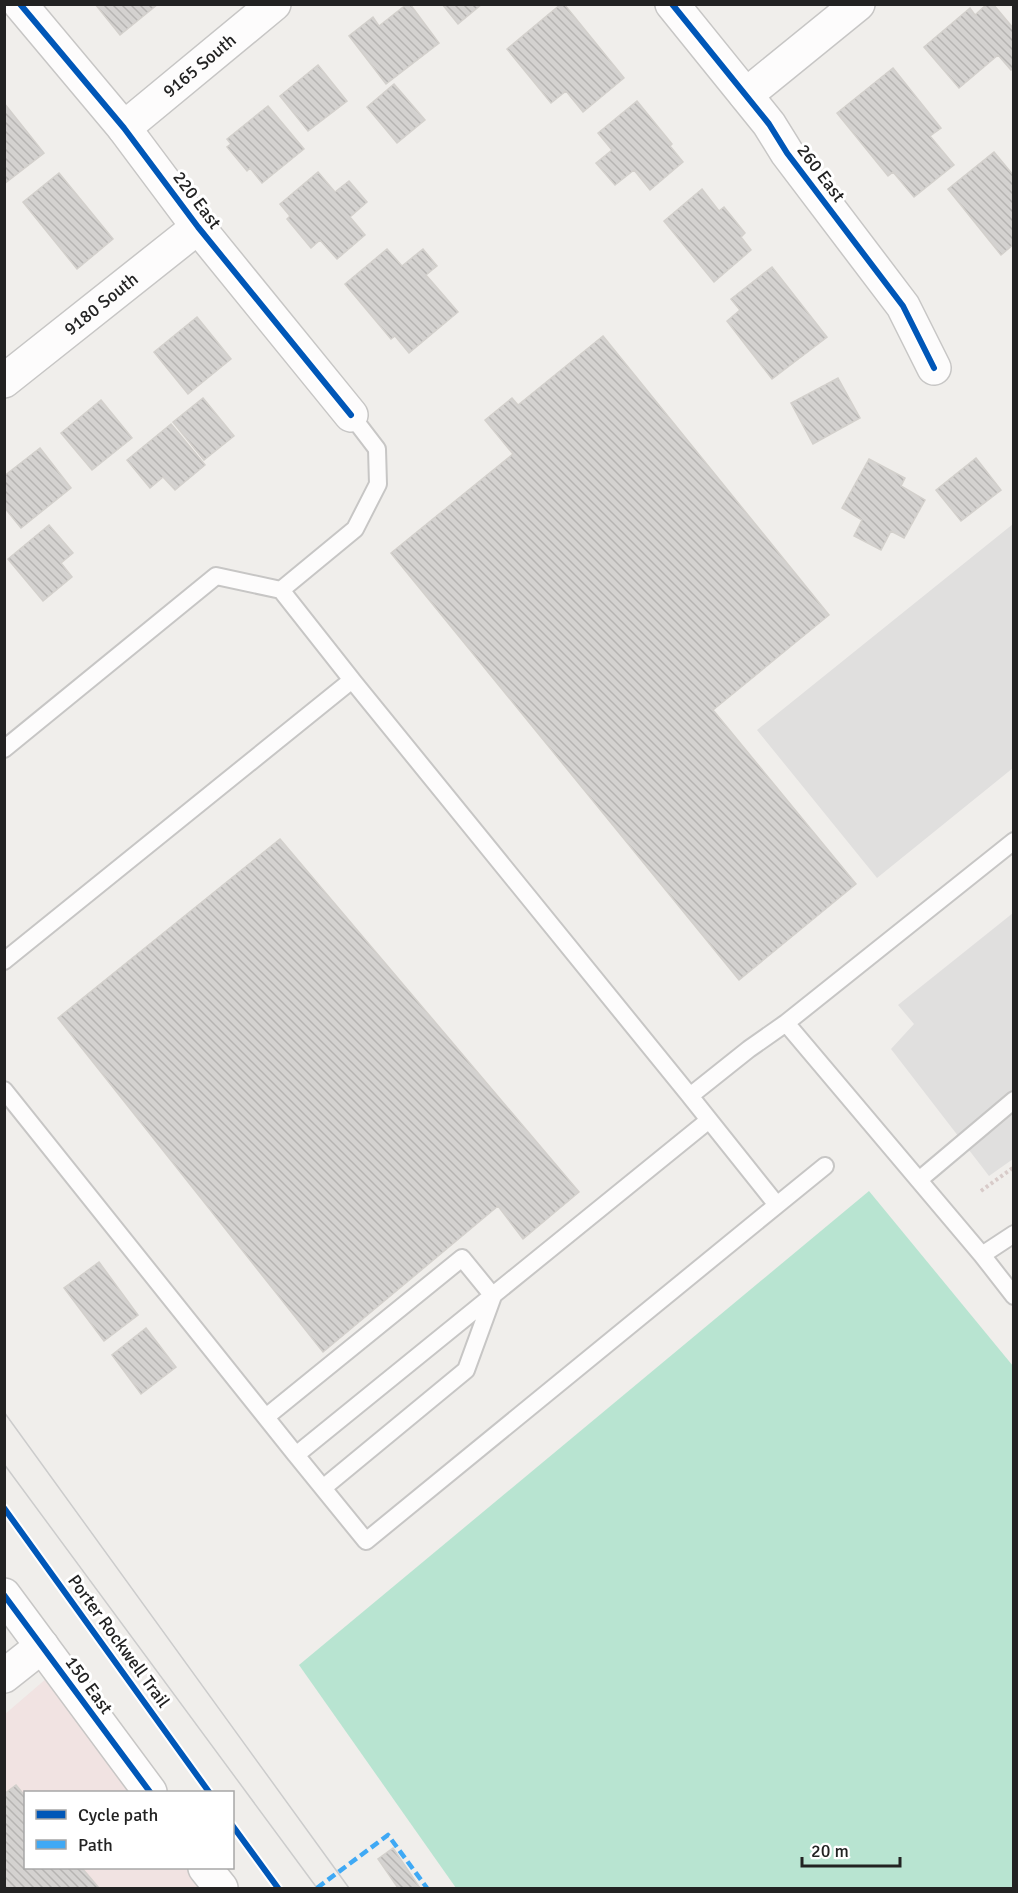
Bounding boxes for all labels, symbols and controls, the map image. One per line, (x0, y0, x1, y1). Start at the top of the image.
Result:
street label: 9165 South (159, 29, 241, 102)
street label: 260 East (792, 140, 850, 206)
street label: 220 East (168, 167, 226, 233)
street label: 9180 South (60, 268, 143, 340)
street label: Porter Rockwell Trail (63, 1570, 175, 1712)
street label: 150 East (61, 1652, 117, 1718)
legend (24, 1791, 234, 1869)
text: Cycle path (78, 1804, 158, 1826)
scale bar (802, 1830, 900, 1868)
text: Path (78, 1834, 113, 1856)
text: 20 m (811, 1840, 849, 1862)

